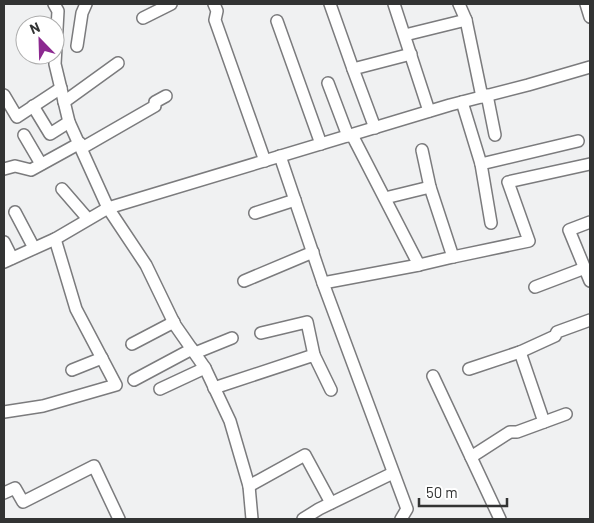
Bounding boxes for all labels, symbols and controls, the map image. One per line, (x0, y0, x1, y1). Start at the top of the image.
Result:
north arrow (15, 15, 65, 65)
text: N (27, 18, 42, 37)
scale bar (419, 476, 506, 508)
text: 50 m (426, 483, 458, 501)

